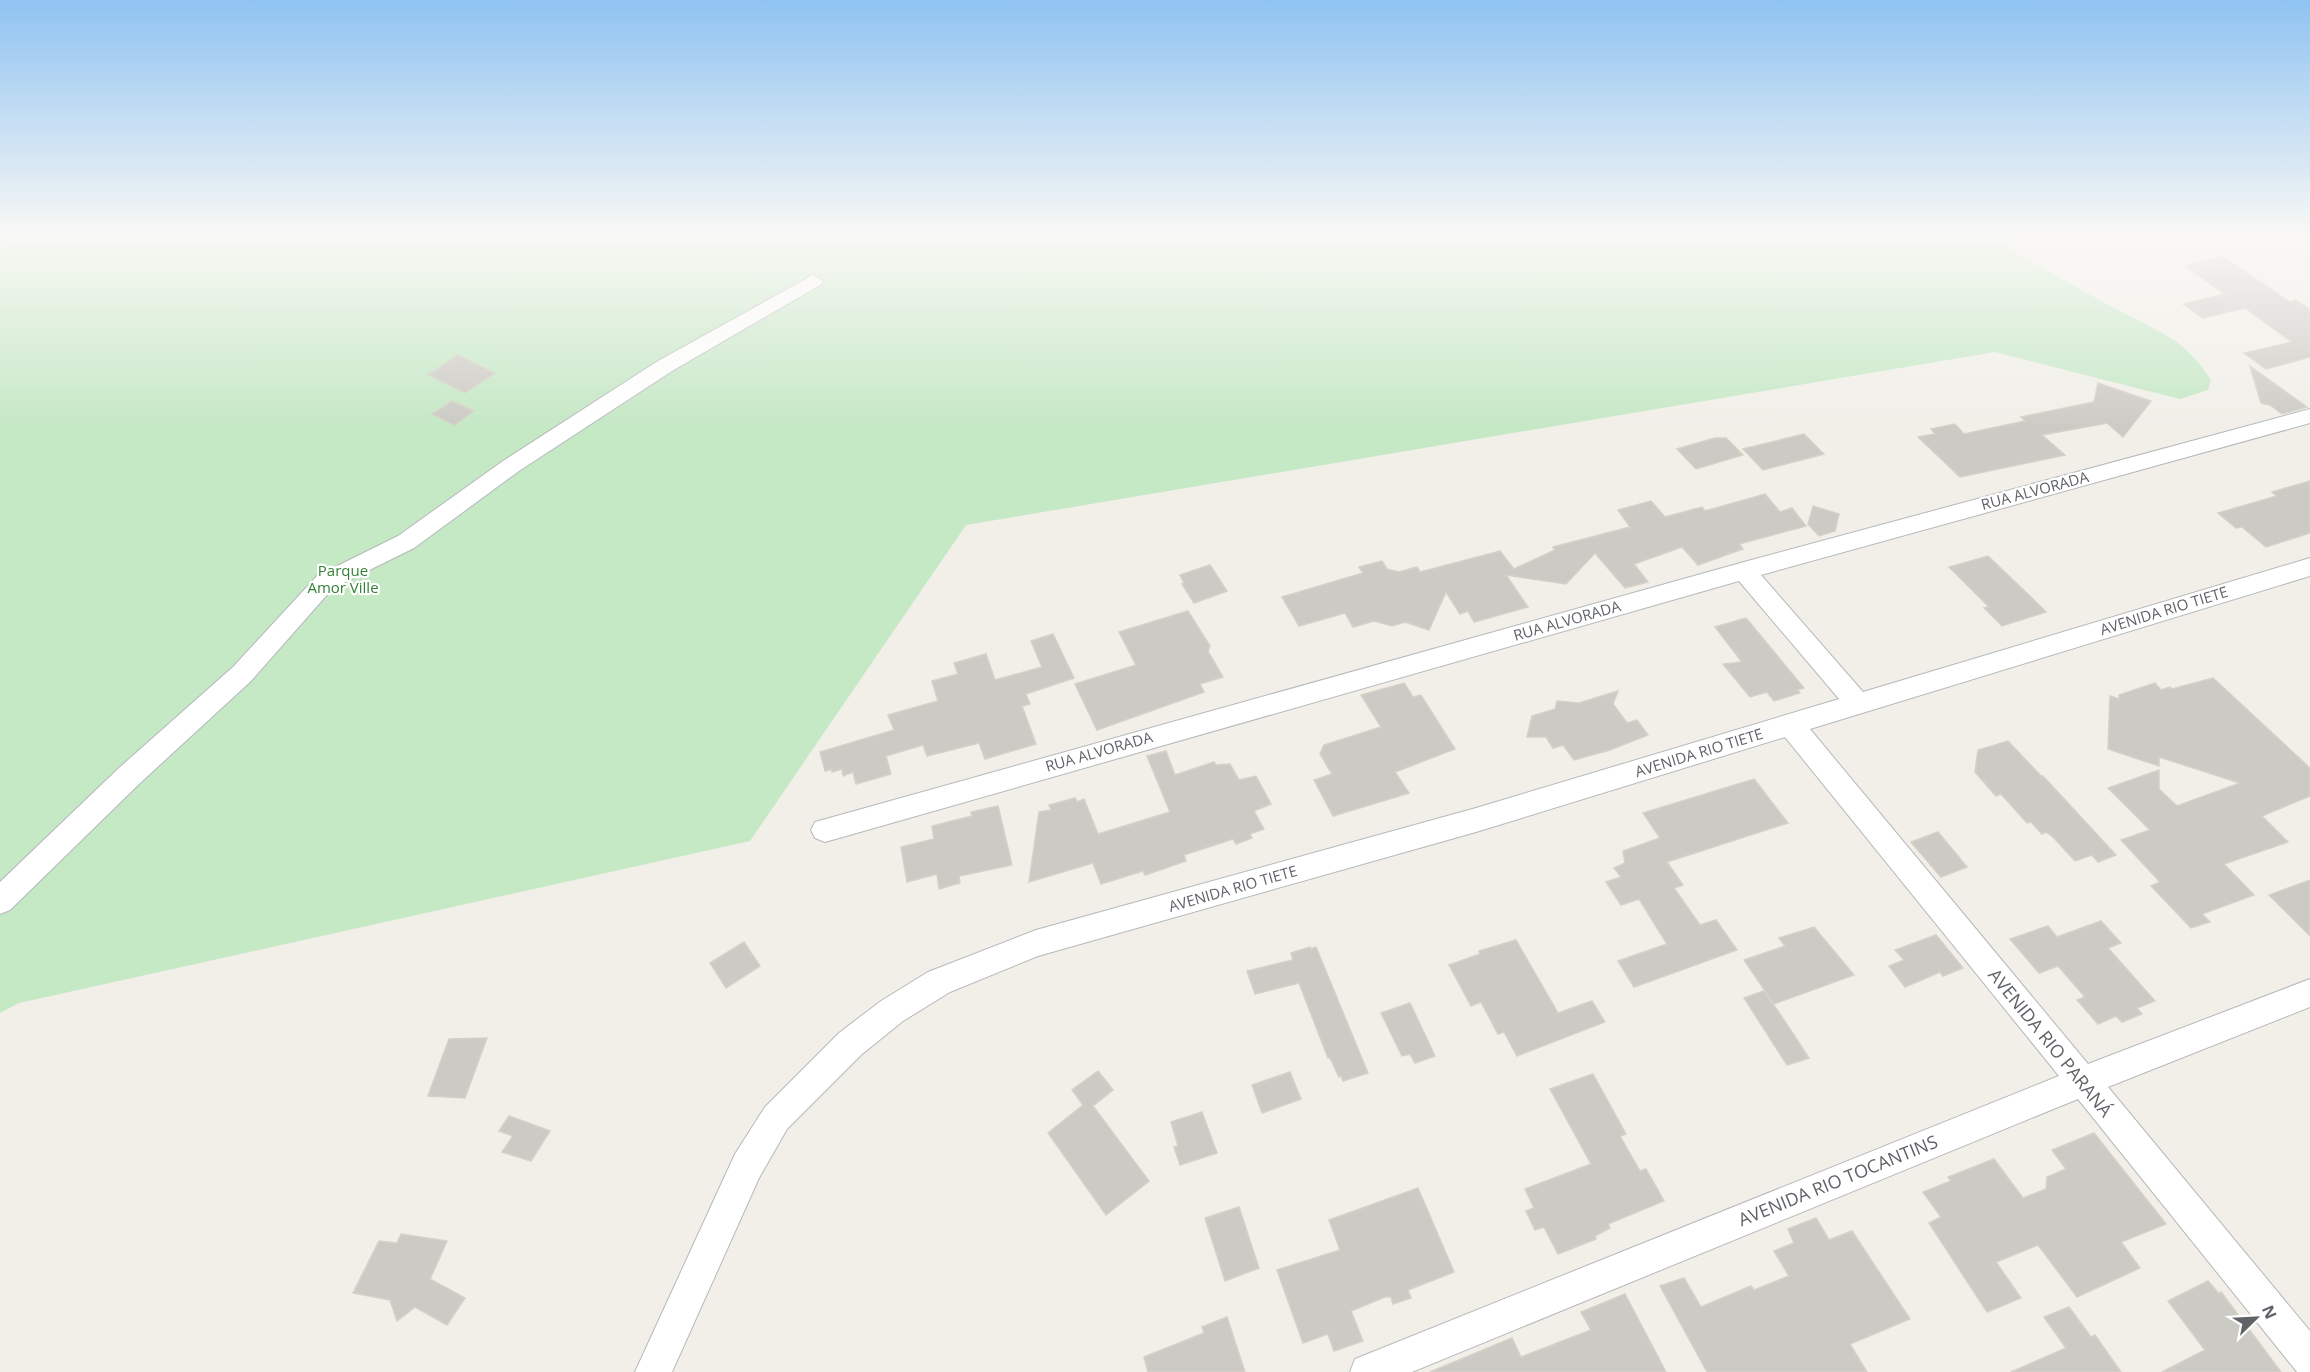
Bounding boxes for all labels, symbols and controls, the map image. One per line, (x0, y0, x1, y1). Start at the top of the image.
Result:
street label: RUA ALVORADA (1979, 466, 2091, 514)
park label: Parque Amor Ville (307, 560, 379, 597)
street label: AVENIDA RIO TIETE (2097, 581, 2230, 639)
street label: RUA ALVORADA (1511, 595, 1623, 645)
street label: AVENIDA RIO TIETE (1632, 723, 1765, 781)
street label: RUA ALVORADA (1043, 726, 1155, 776)
street label: AVENIDA RIO TIETE (1166, 860, 1299, 916)
street label: AVENIDA RIO PARANÁ (1983, 963, 2118, 1122)
street label: AVENIDA RIO TOCANTINS (1734, 1129, 1941, 1231)
north arrow (2226, 1288, 2286, 1348)
text: N (2257, 1301, 2282, 1322)

